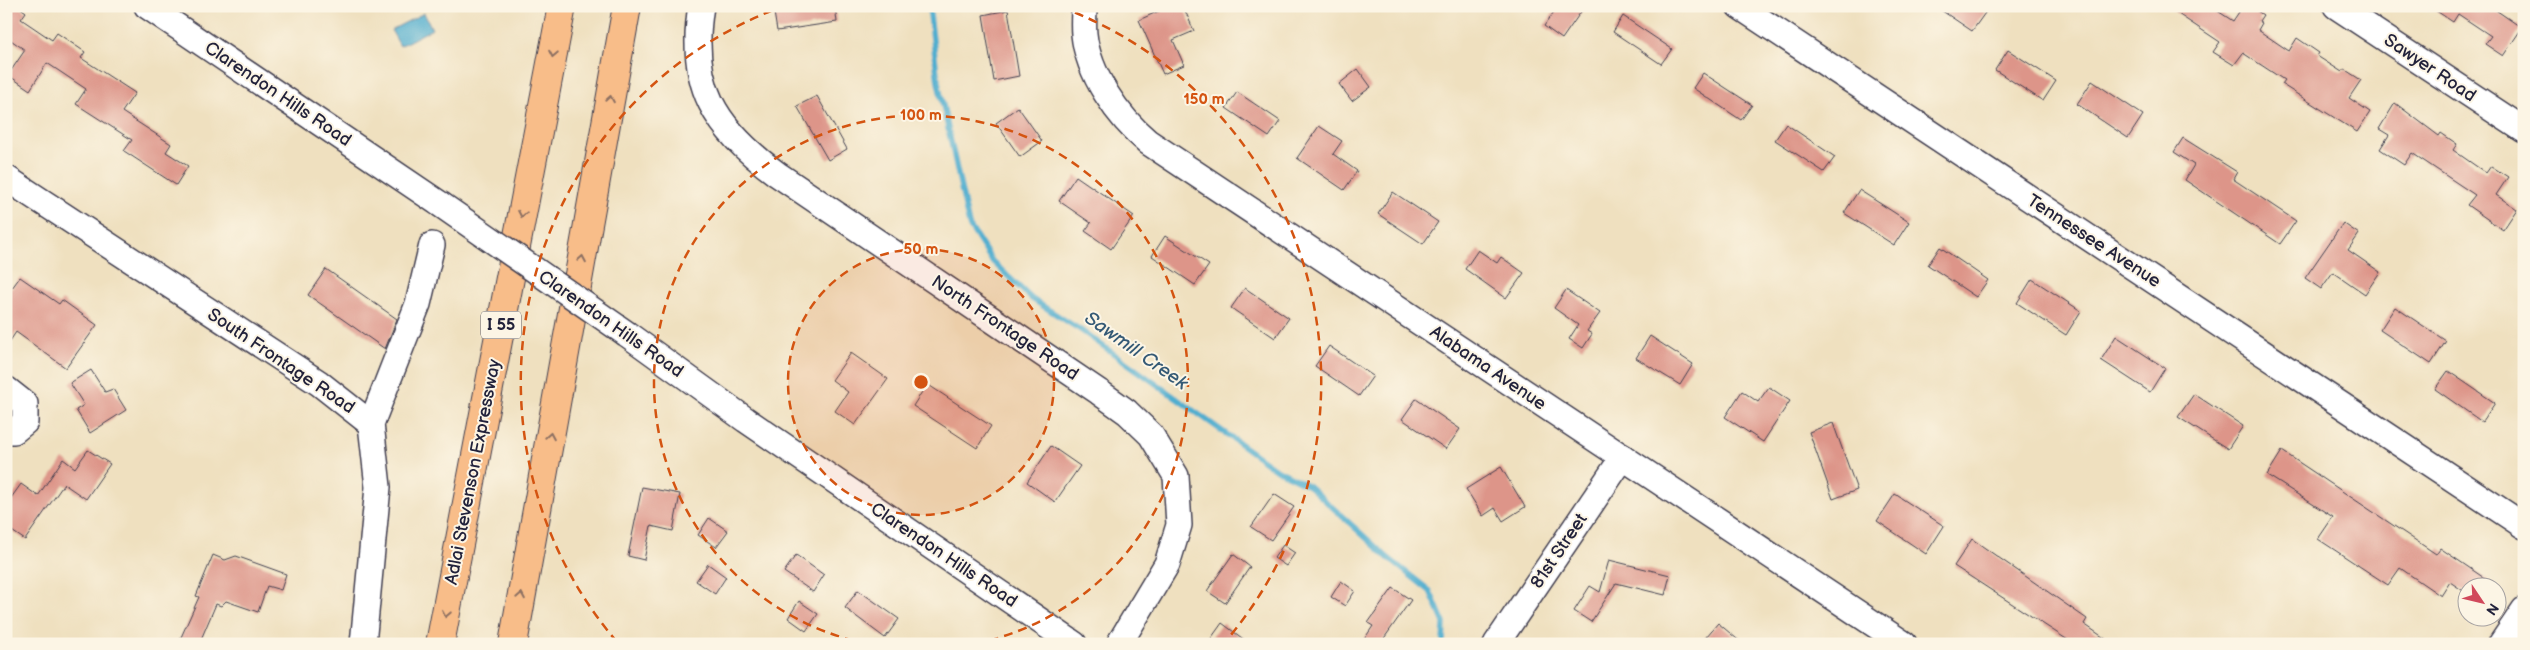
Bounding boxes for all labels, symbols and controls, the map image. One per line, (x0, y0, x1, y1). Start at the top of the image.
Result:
street label: Sawyer Road (2380, 30, 2480, 106)
street label: Clarendon Hills Road (201, 37, 355, 151)
one-way arrow (548, 50, 558, 59)
text: 150 m (1183, 90, 1225, 109)
one-way arrow (605, 94, 615, 103)
text: 100 m (900, 106, 942, 125)
street label: Tennessee Avenue (2023, 190, 2165, 292)
one-way arrow (518, 209, 528, 218)
text: 50 m (904, 240, 939, 259)
one-way arrow (576, 254, 586, 263)
street label: Clarendon Hills Road (534, 266, 688, 382)
street label: North Frontage Road (928, 271, 1082, 385)
street label: South Frontage Road (203, 304, 359, 418)
water label: Sawmill Creek (1080, 307, 1193, 396)
road number: I 55 (481, 312, 521, 338)
street label: Alabama Avenue (1426, 321, 1550, 415)
street label: Adlai Stevenson Expressway (441, 357, 505, 586)
centre of rings (912, 373, 930, 391)
one-way arrow (544, 431, 555, 440)
street label: Clarendon Hills Road (867, 498, 1021, 612)
street label: 81st Street (1526, 509, 1592, 592)
north arrow (2458, 578, 2508, 628)
one-way arrow (516, 591, 526, 600)
text: N (2482, 600, 2502, 618)
one-way arrow (441, 610, 452, 618)

